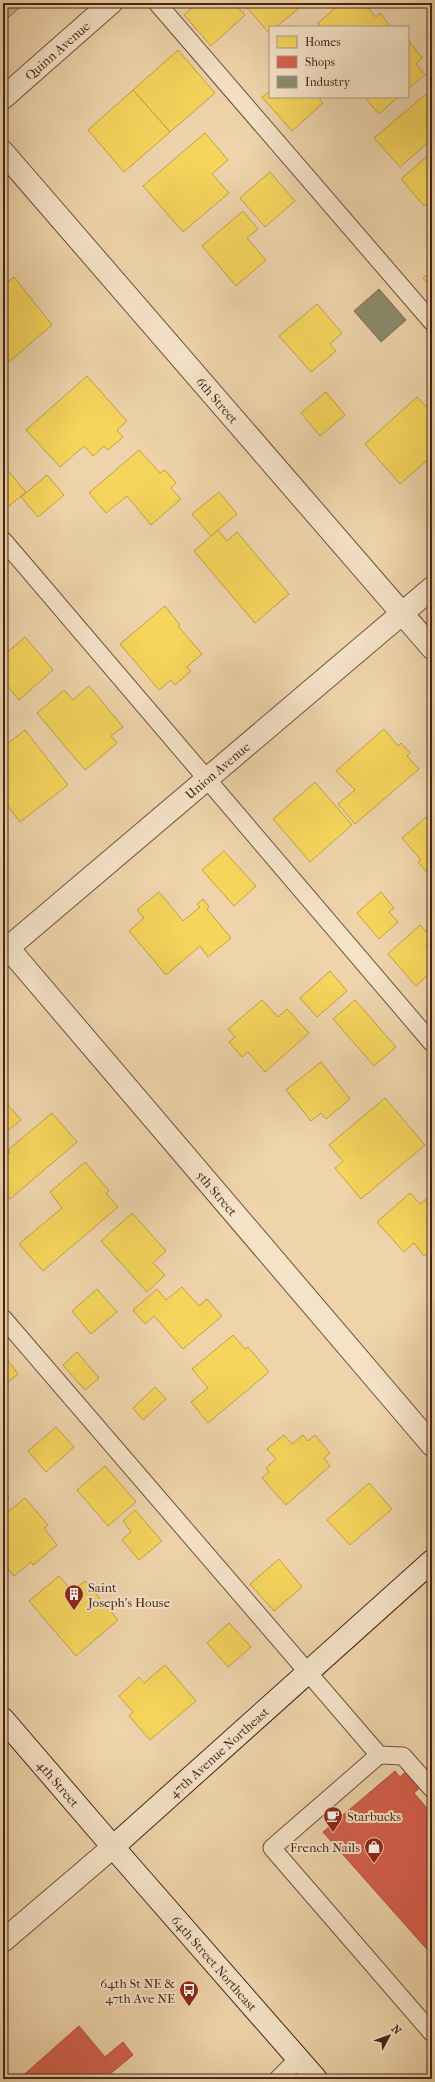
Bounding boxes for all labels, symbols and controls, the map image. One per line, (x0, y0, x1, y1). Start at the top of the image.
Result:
street label: Quinn Avenue (22, 18, 93, 83)
legend (269, 26, 409, 98)
text: Homes (305, 35, 341, 49)
text: Shops (305, 55, 335, 69)
text: Industry (305, 75, 351, 89)
street label: 6th Street (194, 374, 242, 426)
street label: Union Avenue (182, 738, 253, 802)
street label: 5th Street (194, 1167, 241, 1219)
place label: Saint Joseph's House (87, 1580, 171, 1610)
building icon: Saint Joseph's House (63, 1583, 85, 1611)
street label: 47th Avenue Northeast (166, 1703, 272, 1801)
street label: 4th Street (34, 1757, 83, 1810)
cafe icon: Starbucks (322, 1805, 344, 1833)
place label: Starbucks (347, 1809, 401, 1824)
shop icon: French Nails (363, 1836, 385, 1864)
place label: French Nails (290, 1840, 360, 1855)
street label: 64th Street Northeast (169, 1912, 261, 2014)
place label: 64th St NE & 47th Ave NE (100, 1976, 175, 2006)
bus stop icon: 64th St NE & 47th Ave NE (178, 1979, 200, 2007)
north arrow (369, 2016, 409, 2056)
text: N (389, 2022, 404, 2038)

